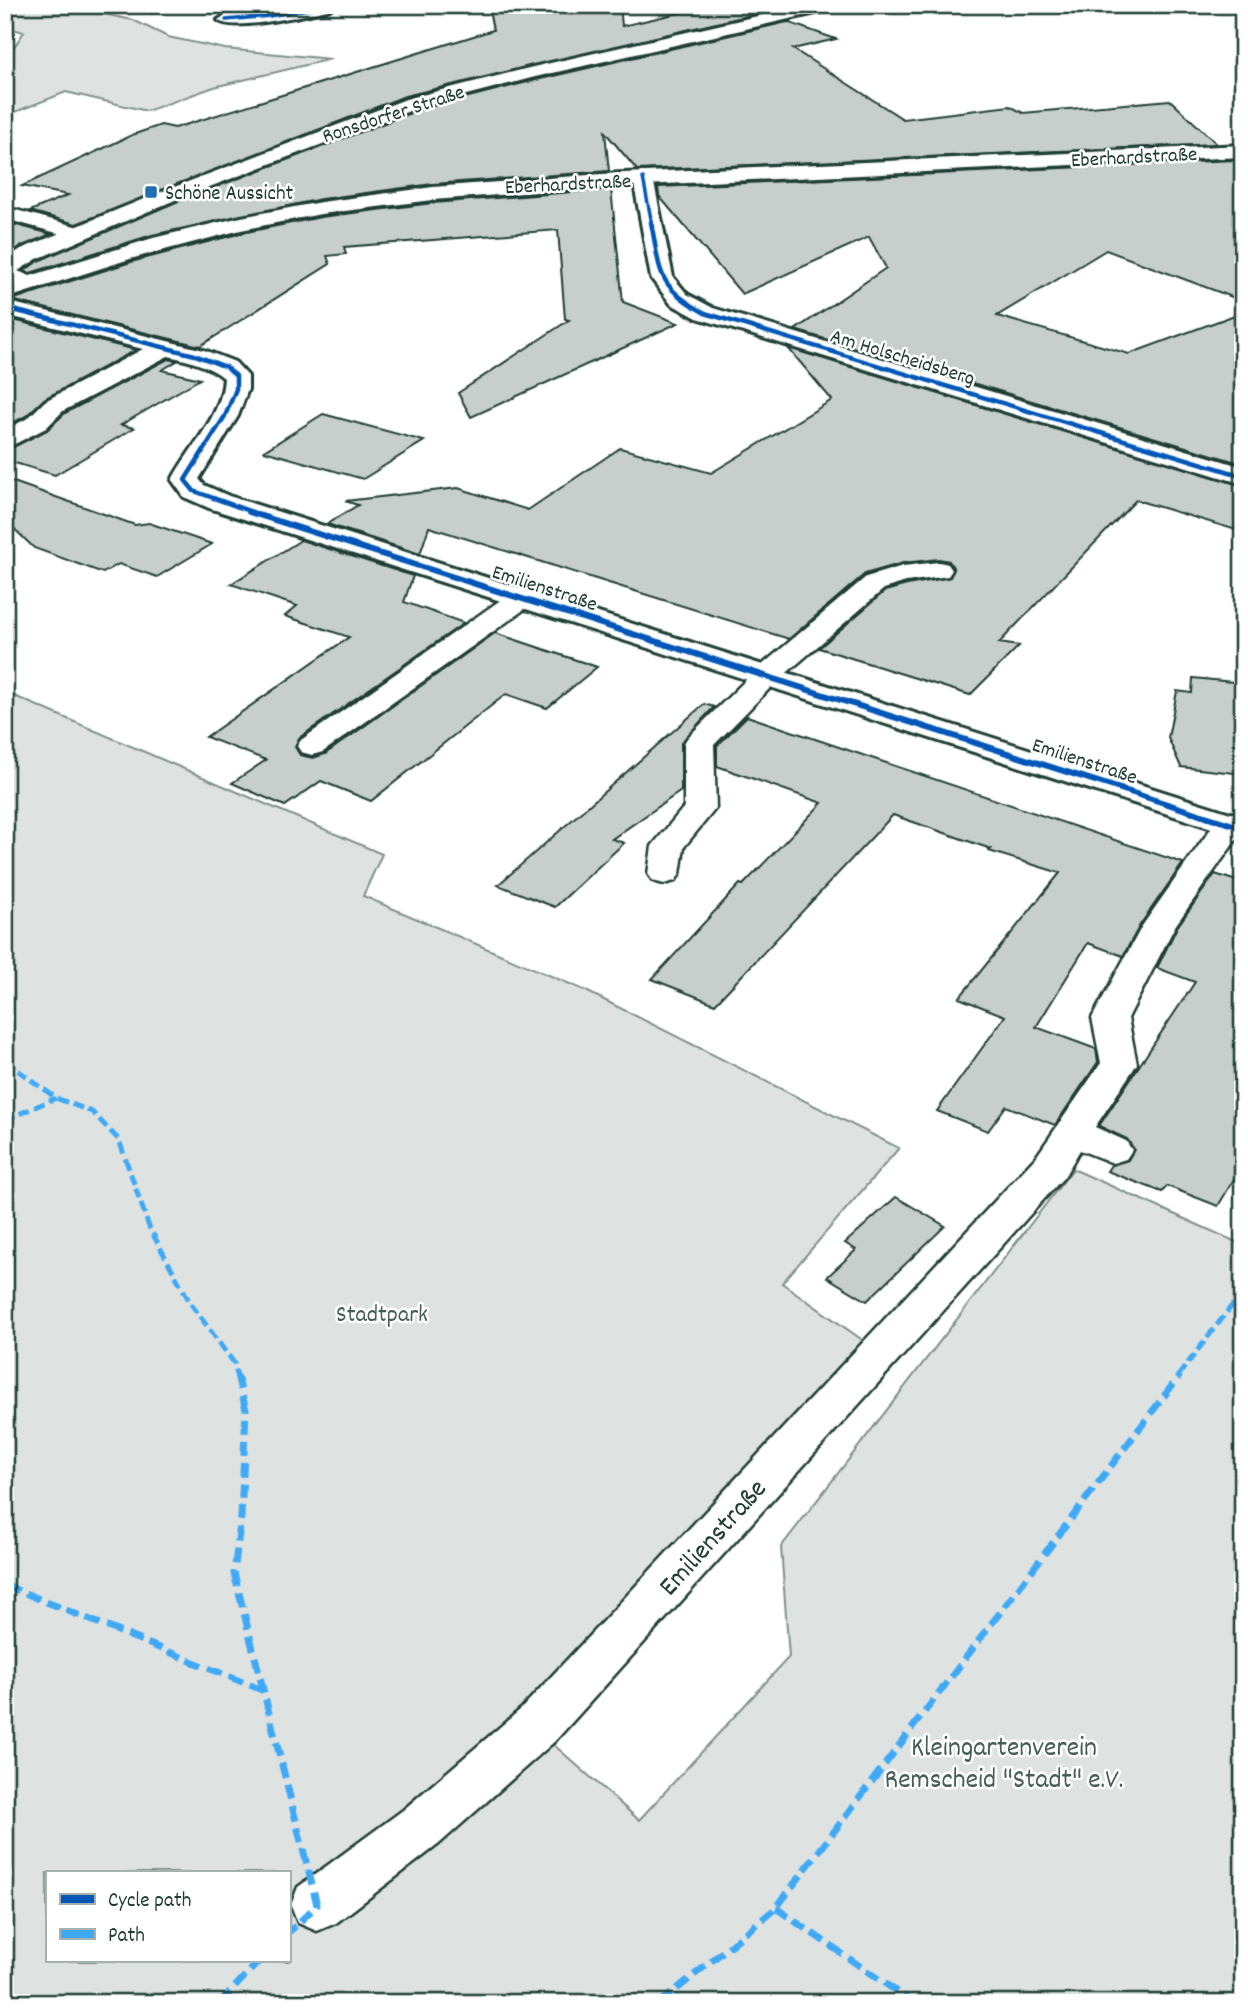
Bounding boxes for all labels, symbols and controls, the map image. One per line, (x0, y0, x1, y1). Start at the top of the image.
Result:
street label: Ronsdorfer Straße (319, 79, 469, 153)
street label: Eberhardstraße (1070, 141, 1198, 177)
street label: Eberhardstraße (504, 168, 632, 204)
place label: Schöne Aussicht (165, 180, 294, 210)
marker: Schöne Aussicht (143, 184, 159, 200)
street label: Am Holscheidsberg (826, 323, 978, 395)
street label: Emilienstraße (488, 559, 601, 621)
street label: Emilienstraße (1028, 732, 1141, 794)
park label: Stadtpark (336, 1299, 428, 1333)
street label: Emilienstraße (651, 1472, 778, 1607)
park label: Kleingartenverein Remscheid "Stadt" e.V. (885, 1730, 1123, 1802)
legend (46, 1871, 290, 1962)
text: Cycle path (108, 1887, 191, 1917)
text: Path (108, 1922, 145, 1952)

